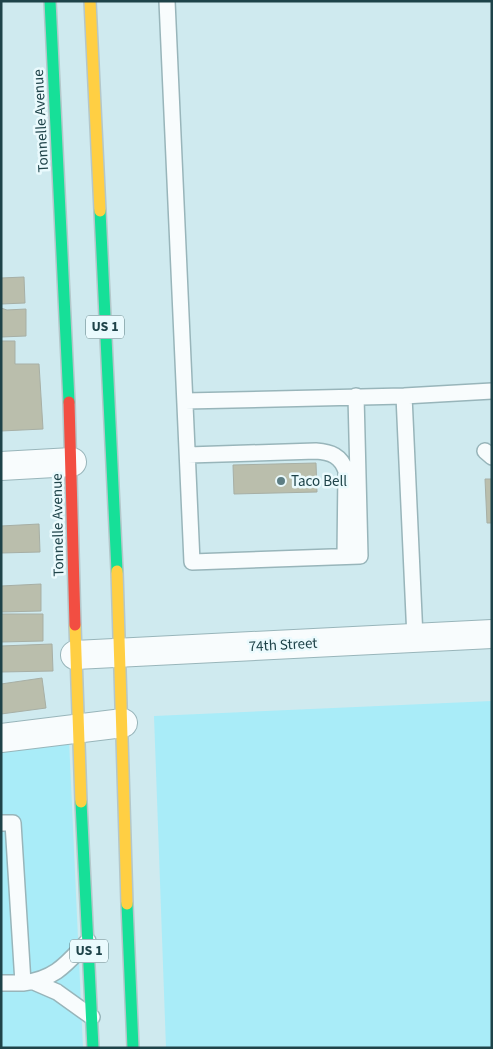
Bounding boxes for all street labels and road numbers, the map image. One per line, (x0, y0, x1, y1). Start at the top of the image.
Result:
street label: Tonnelle Avenue (28, 69, 54, 173)
road number: US 1 (86, 316, 124, 338)
street label: Tonnelle Avenue (47, 473, 69, 577)
street label: 74th Street (248, 633, 318, 657)
road number: US 1 (70, 939, 108, 962)

